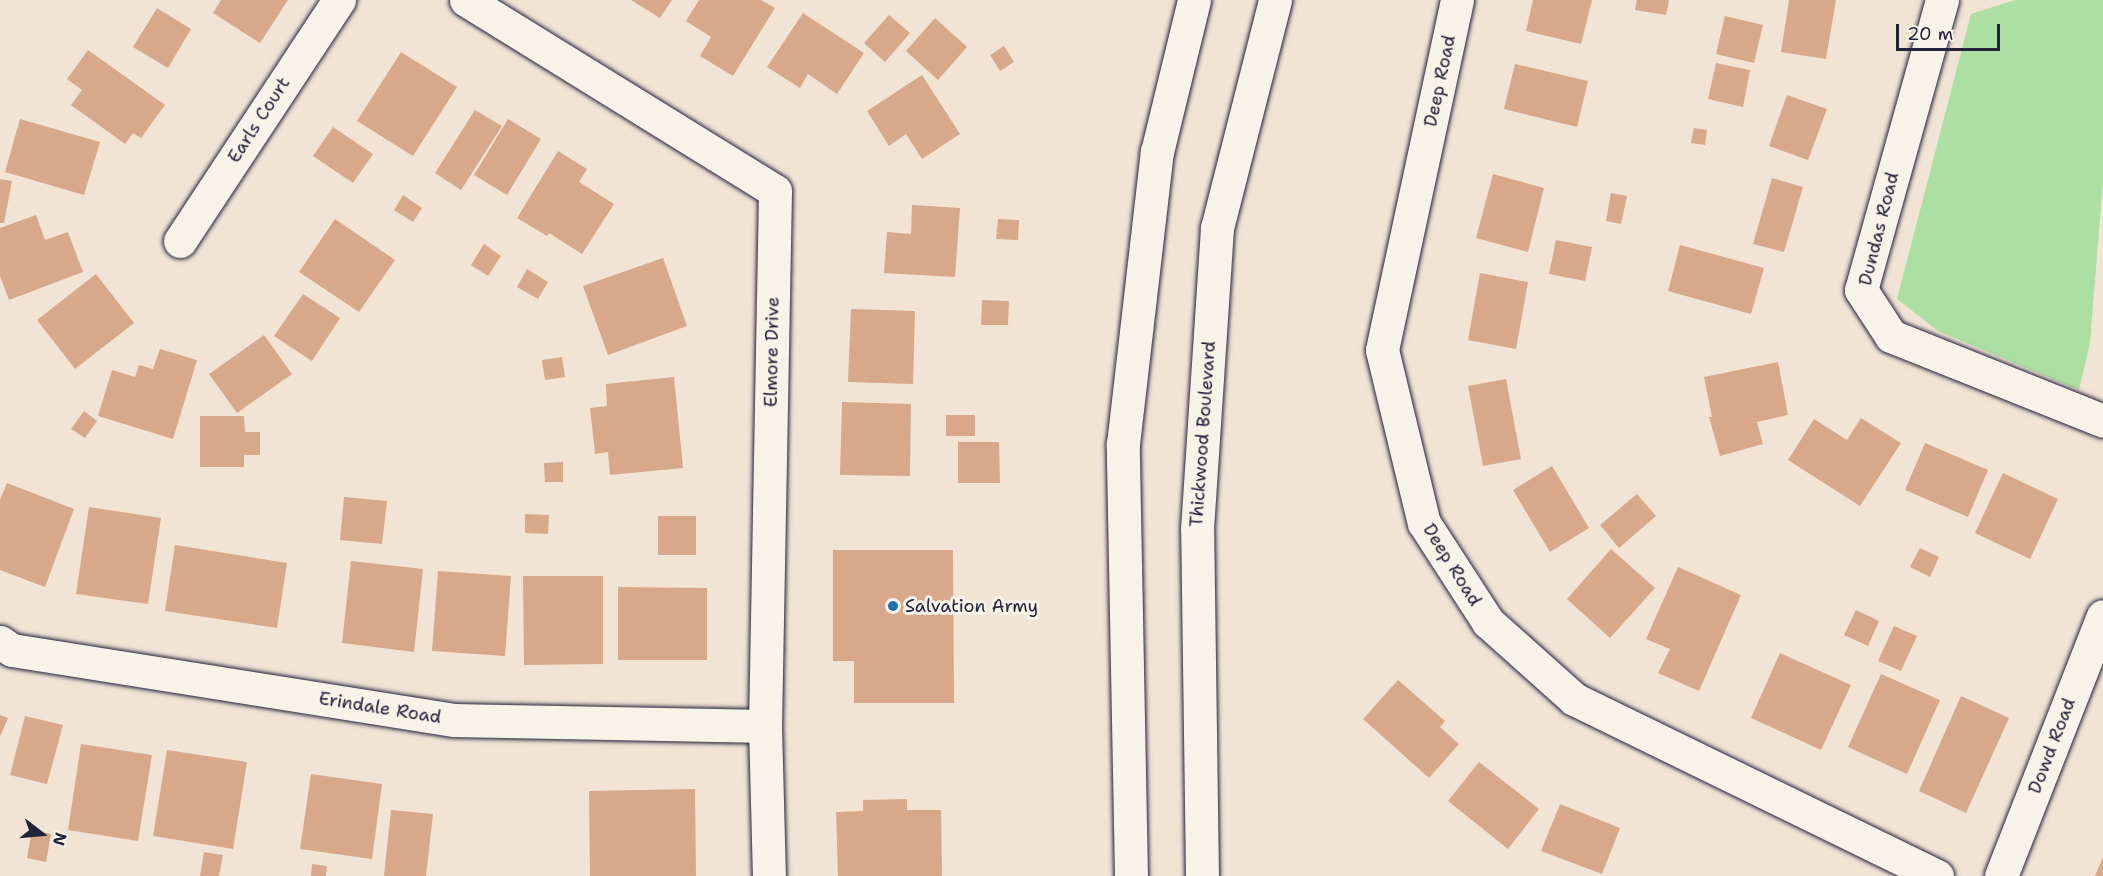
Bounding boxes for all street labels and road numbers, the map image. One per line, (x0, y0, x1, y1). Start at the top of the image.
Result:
street label: Deep Road (1420, 33, 1460, 129)
street label: Earls Court (223, 73, 295, 167)
street label: Dundas Road (1854, 170, 1904, 288)
street label: Elmore Drive (760, 297, 784, 407)
street label: Thickwood Boulevard (1186, 340, 1220, 528)
street label: Deep Road (1418, 520, 1486, 610)
street label: Erindale Road (317, 688, 443, 728)
street label: Dowd Road (2024, 695, 2080, 797)

